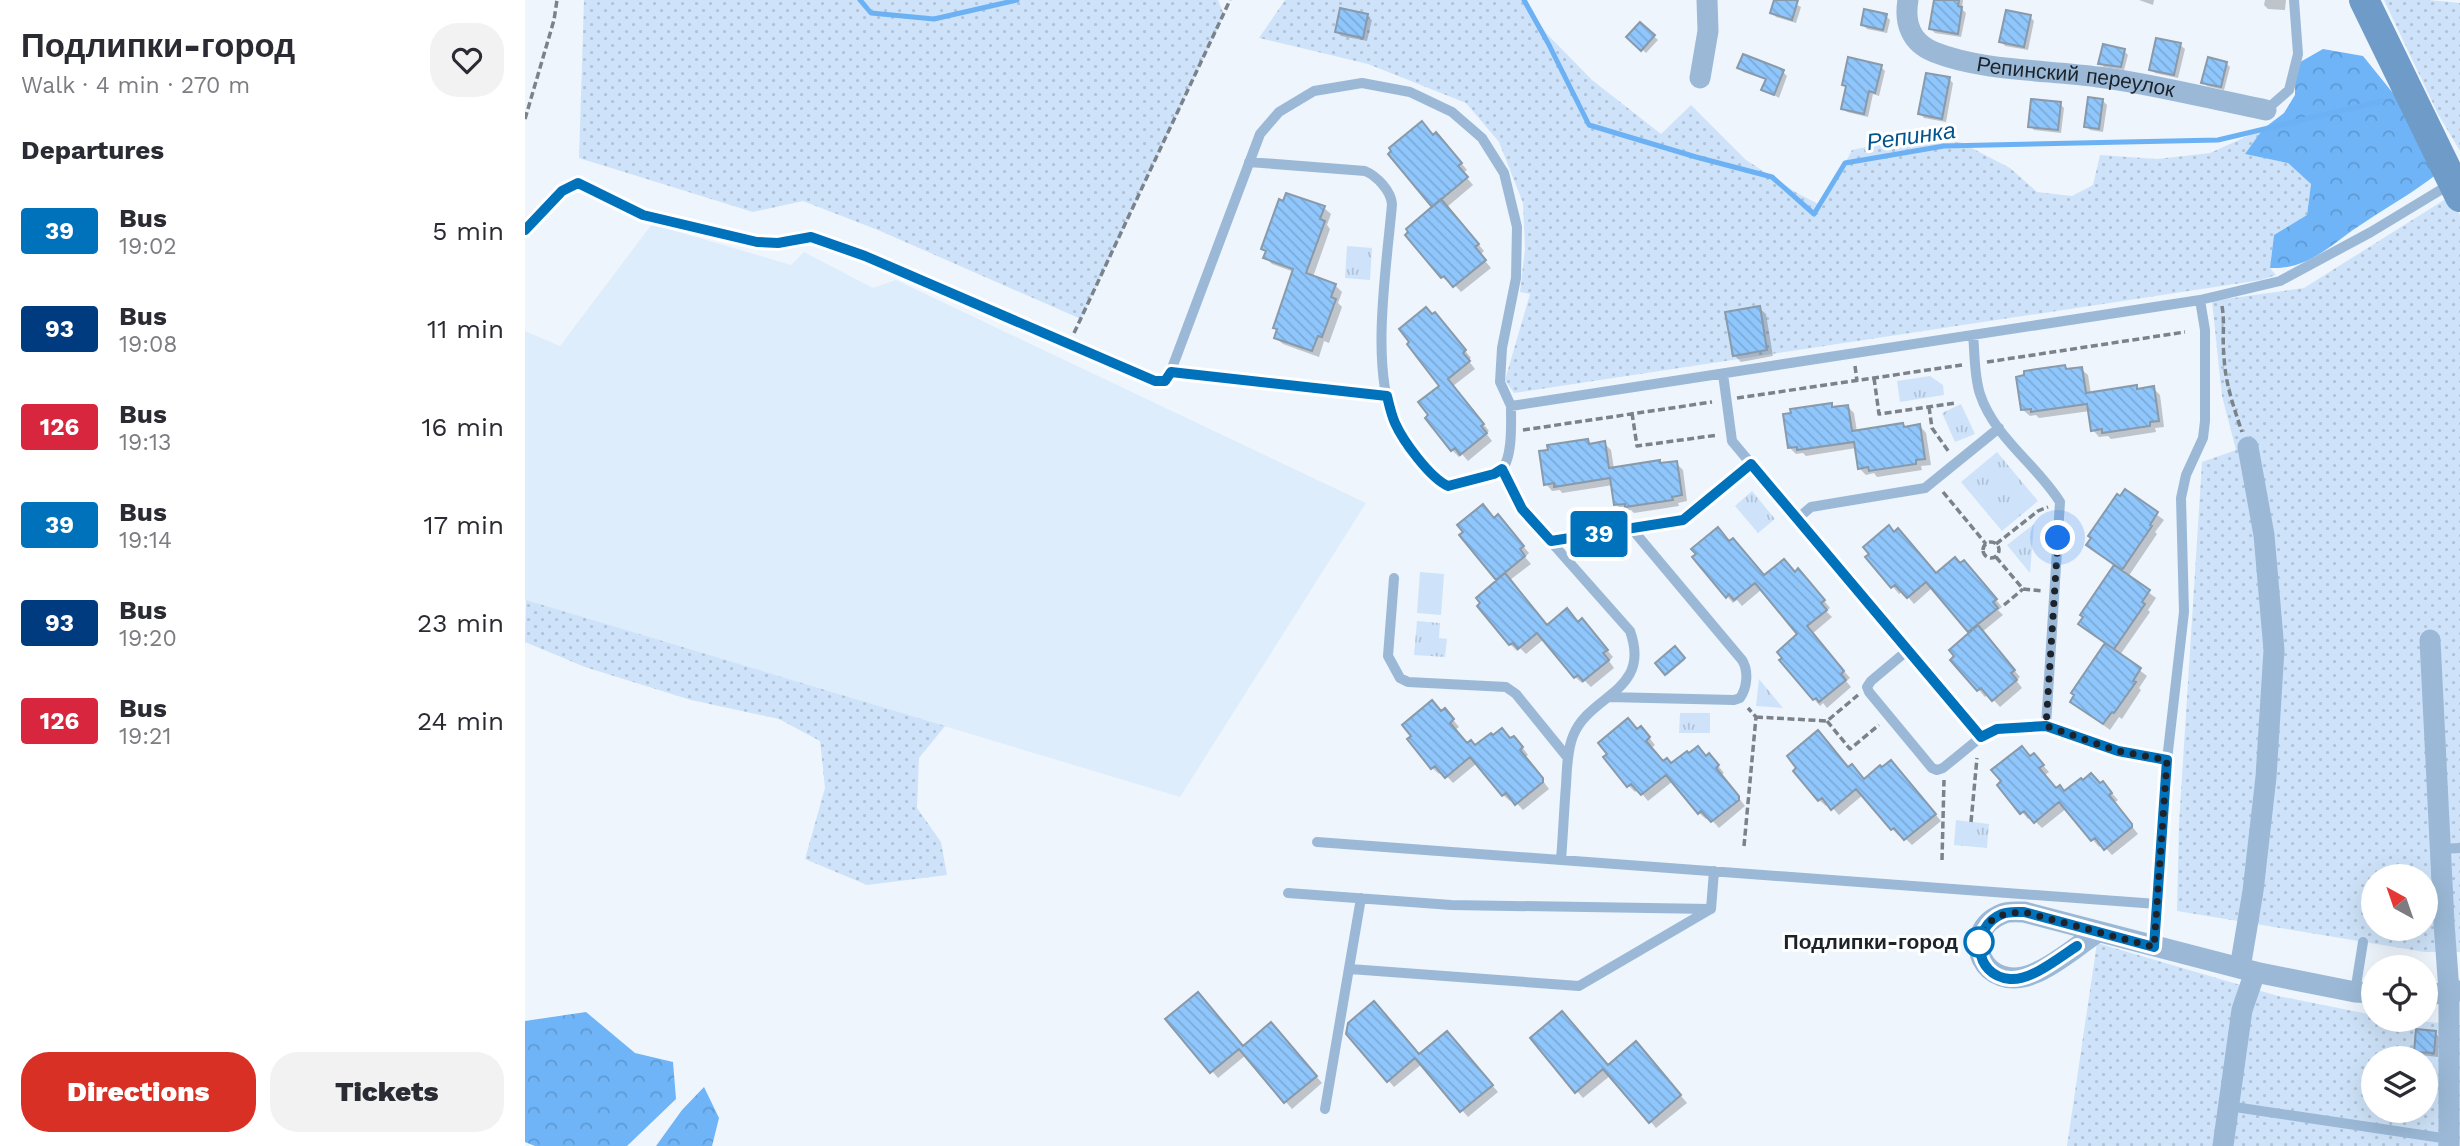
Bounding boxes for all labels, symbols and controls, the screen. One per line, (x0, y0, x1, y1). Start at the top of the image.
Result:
button: heart (430, 23, 504, 97)
text: Подлипки-город (21, 26, 295, 65)
street label: Репинский переулок (1975, 51, 2178, 102)
text: Walk · 4 min · 270 m (21, 72, 250, 99)
water label: Репинка (1865, 117, 1957, 156)
text: Departures (21, 135, 164, 165)
text: Bus (119, 203, 167, 233)
text: 5 min (432, 216, 504, 246)
text: 39 (45, 217, 74, 245)
text: 19:02 (119, 233, 177, 260)
text: Bus (119, 301, 167, 331)
text: 11 min (427, 314, 504, 344)
text: 93 (45, 315, 74, 343)
text: 19:08 (119, 331, 177, 358)
text: Bus (119, 399, 167, 429)
text: 16 min (421, 412, 504, 442)
text: 126 (40, 413, 79, 441)
text: 19:13 (119, 429, 171, 456)
text: Bus (119, 497, 167, 527)
text: 17 min (423, 510, 504, 540)
text: 39 (45, 511, 74, 539)
line badge: 39 (1567, 511, 1631, 557)
text: 39 (1584, 520, 1614, 548)
your location (2040, 520, 2075, 555)
text: 19:14 (119, 527, 172, 554)
text: Bus (119, 595, 167, 625)
text: 23 min (417, 608, 504, 638)
text: 93 (45, 609, 74, 637)
text: 19:20 (119, 625, 177, 652)
text: Bus (119, 693, 167, 723)
text: 24 min (417, 706, 504, 736)
text: 126 (40, 707, 79, 735)
text: 19:21 (119, 723, 171, 750)
north arrow (2361, 864, 2438, 942)
map controls (2361, 864, 2438, 1123)
marker: Подлипки-город (1964, 927, 1994, 957)
place label: Подлипки-город (1784, 929, 1958, 954)
button: locate (2361, 955, 2438, 1032)
button: layers (2361, 1046, 2438, 1123)
button: Directions (21, 1052, 256, 1132)
button: Tickets (270, 1052, 504, 1132)

